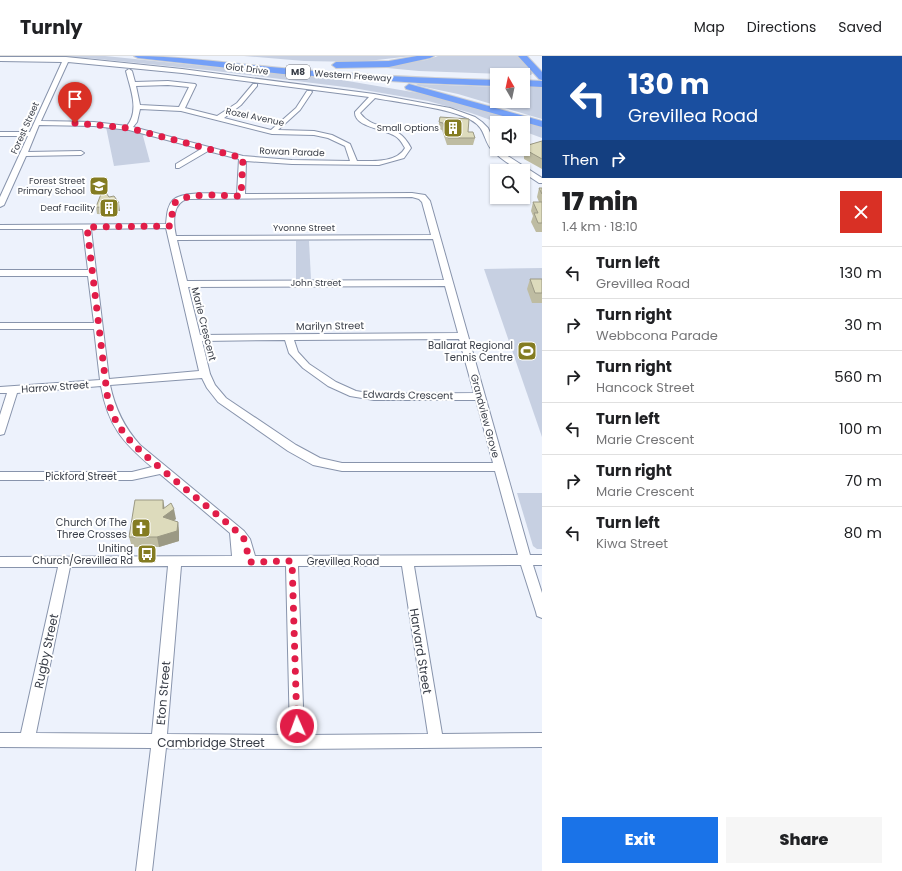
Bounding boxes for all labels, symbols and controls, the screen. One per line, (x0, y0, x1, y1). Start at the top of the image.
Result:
text: Turnly (20, 14, 83, 41)
text: Map (694, 17, 725, 37)
text: Directions (747, 17, 816, 37)
text: Saved (838, 17, 882, 37)
street label: Giot Drive (225, 60, 270, 78)
road number: M8 (286, 65, 310, 79)
text: 130 m (628, 65, 709, 104)
street label: Western Freeway (314, 67, 392, 85)
north arrow (490, 68, 530, 108)
map controls (490, 68, 530, 204)
icon: left (562, 72, 614, 124)
pin (58, 82, 92, 123)
icon: arrive (64, 88, 86, 110)
street label: Forest Street (8, 100, 42, 156)
text: Grevillea Road (628, 103, 758, 128)
street label: Rozel Avenue (225, 105, 286, 129)
button: sound (490, 116, 530, 156)
building icon: Small Options (442, 117, 464, 139)
place label: Small Options (377, 122, 439, 134)
street label: Rowan Parade (259, 145, 325, 159)
icon: right (607, 148, 629, 170)
text: Then (562, 149, 599, 170)
button: search (490, 164, 530, 204)
place label: Forest Street Primary School (18, 175, 85, 197)
school or university icon: Forest Street Primary School (88, 175, 110, 197)
text: 17 min (562, 185, 638, 218)
button: close (840, 191, 882, 233)
building icon: Deaf Facility (98, 197, 120, 219)
place label: Deaf Facility (41, 202, 95, 214)
text: 1.4 km · 18:10 (562, 217, 638, 236)
street label: Yvonne Street (273, 222, 335, 234)
text: Turn left (596, 252, 660, 273)
icon: left (562, 262, 584, 284)
text: 130 m (839, 262, 882, 283)
text: Grevillea Road (596, 274, 690, 293)
street label: John Street (291, 277, 341, 289)
street label: Marie Crescent (188, 285, 221, 363)
text: Turn right (596, 304, 672, 325)
icon: right (562, 314, 584, 336)
text: 30 m (844, 314, 882, 335)
street label: Marilyn Street (296, 318, 364, 334)
text: Webbcona Parade (596, 326, 718, 345)
place label: Ballarat Regional Tennis Centre (428, 338, 513, 365)
sports icon: Ballarat Regional Tennis Centre (516, 340, 538, 362)
text: Turn right (596, 356, 672, 377)
icon: right (562, 366, 584, 388)
text: 560 m (834, 366, 882, 387)
street label: Grandview Grove (467, 372, 503, 460)
street label: Harrow Street (21, 377, 90, 397)
text: Hancock Street (596, 378, 694, 397)
street label: Edwards Crescent (363, 387, 454, 403)
text: Turn left (596, 408, 660, 429)
icon: left (562, 418, 584, 440)
text: 100 m (839, 418, 882, 439)
text: Marie Crescent (596, 430, 694, 449)
text: Turn right (596, 460, 672, 481)
street label: Pickford Street (45, 469, 117, 484)
icon: right (562, 470, 584, 492)
text: 70 m (845, 470, 882, 491)
text: Marie Crescent (596, 482, 694, 501)
text: Turn left (596, 512, 660, 533)
place label: Church Of The Three Crosses (56, 515, 127, 542)
church icon: Church Of The Three Crosses (130, 517, 152, 539)
icon: left (562, 522, 584, 544)
text: 80 m (844, 522, 882, 543)
text: Kiwa Street (596, 534, 668, 553)
place label: Uniting Church/Grevillea Rd (32, 541, 133, 568)
bus stop icon: Uniting Church/Grevillea Rd (136, 543, 158, 565)
street label: Grevillea Road (307, 554, 379, 569)
street label: Harvard Street (406, 607, 436, 695)
street label: Rugby Street (30, 612, 62, 690)
street label: Eton Street (152, 660, 174, 726)
position arrow (276, 705, 318, 747)
street label: Cambridge Street (157, 734, 265, 751)
button: Exit (562, 817, 718, 863)
button: Share (726, 817, 882, 863)

